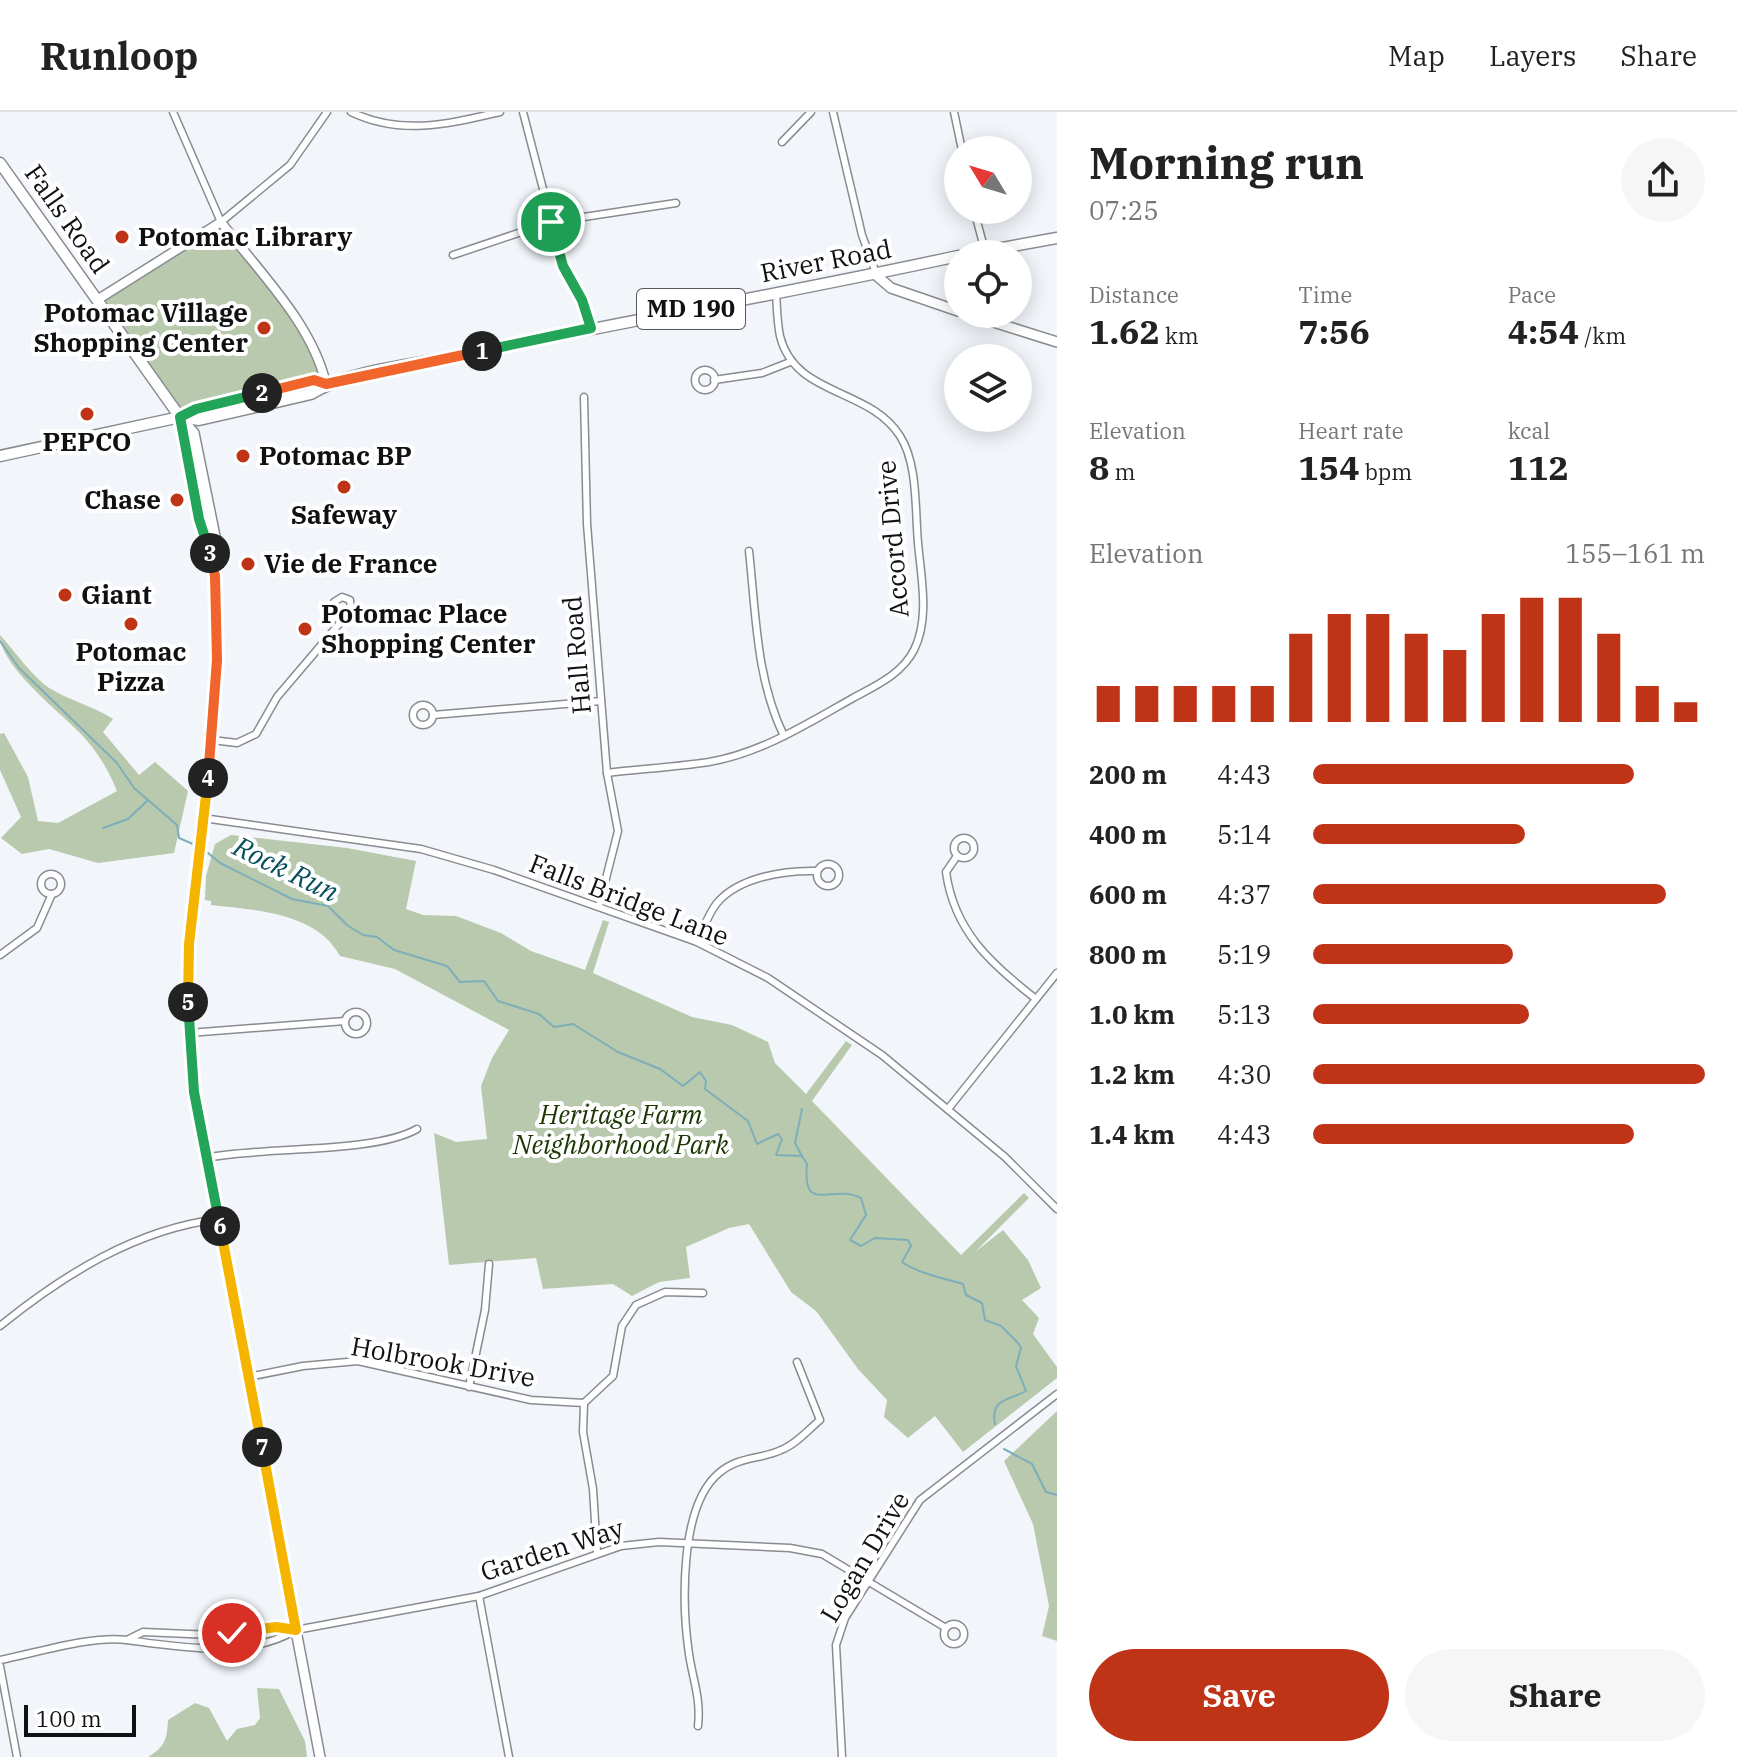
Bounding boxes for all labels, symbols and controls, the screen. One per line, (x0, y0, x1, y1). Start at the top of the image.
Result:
text: Runloop (40, 31, 198, 80)
text: Map (1388, 37, 1445, 74)
text: Layers (1489, 37, 1576, 74)
text: Share (1620, 37, 1697, 74)
text: Morning run (1089, 134, 1364, 191)
north arrow (944, 136, 1032, 224)
map controls (944, 136, 1032, 432)
button: share (1621, 138, 1705, 222)
street label: Falls Road (18, 157, 118, 280)
pin (517, 188, 585, 256)
text: 07:25 (1089, 193, 1159, 227)
icon: arrive (529, 200, 573, 244)
place label: Potomac Library (138, 219, 352, 253)
marker: Potomac Library (113, 228, 131, 246)
street label: River Road (757, 231, 894, 289)
button: locate (944, 240, 1032, 328)
text: Distance (1089, 280, 1179, 309)
text: Time (1298, 280, 1352, 309)
text: Pace (1508, 280, 1556, 309)
road number: MD 190 (637, 289, 745, 329)
place label: Potomac Village Shopping Center (33, 295, 248, 359)
text: 1.62 (1089, 309, 1160, 353)
text: 7:56 (1298, 309, 1370, 353)
text: 4:54 (1508, 309, 1579, 353)
marker: Potomac Village Shopping Center (255, 319, 273, 337)
text: km (1160, 321, 1199, 350)
text: /km (1579, 321, 1626, 350)
pin: 1 (462, 331, 502, 371)
text: 1 (475, 336, 489, 365)
button: layers (944, 344, 1032, 432)
pin: 2 (242, 373, 282, 413)
text: 2 (255, 378, 269, 407)
marker: PEPCO (78, 405, 96, 423)
text: Elevation (1089, 416, 1186, 445)
text: Heart rate (1298, 416, 1404, 445)
text: kcal (1508, 416, 1550, 445)
place label: PEPCO (42, 424, 132, 458)
place label: Potomac BP (259, 438, 412, 472)
text: 8 (1089, 445, 1109, 489)
text: 154 (1298, 445, 1360, 489)
text: 112 (1508, 445, 1569, 489)
marker: Potomac BP (234, 447, 252, 465)
text: m (1109, 457, 1135, 486)
text: bpm (1360, 457, 1412, 486)
street label: Accord Drive (868, 459, 916, 619)
marker: Safeway (335, 478, 353, 496)
place label: Chase (84, 482, 161, 516)
marker: Chase (168, 491, 186, 509)
place label: Safeway (291, 497, 397, 531)
pin: 3 (190, 533, 230, 573)
text: Elevation (1089, 536, 1204, 570)
text: 155–161 m (1565, 536, 1705, 570)
text: 3 (203, 538, 217, 567)
place label: Vie de France (264, 546, 438, 580)
marker: Vie de France (239, 555, 257, 573)
place label: Giant (81, 577, 152, 611)
marker: Giant (56, 586, 74, 604)
street label: Hall Road (554, 595, 598, 715)
place label: Potomac Place Shopping Center (321, 596, 536, 660)
marker: Potomac Pizza (122, 615, 140, 633)
marker: Potomac Place Shopping Center (296, 620, 314, 638)
place label: Potomac Pizza (75, 634, 187, 698)
text: 200 m (1089, 757, 1167, 791)
text: 4:43 (1217, 757, 1271, 791)
pin: 4 (188, 758, 228, 798)
text: 4 (201, 763, 215, 792)
text: 400 m (1089, 817, 1167, 851)
text: 5:14 (1217, 817, 1271, 851)
water label: Rock Run (227, 827, 345, 910)
street label: Falls Bridge Lane (525, 845, 734, 953)
text: 600 m (1089, 877, 1167, 911)
text: 4:37 (1217, 877, 1271, 911)
text: 800 m (1089, 937, 1167, 971)
text: 5:19 (1217, 937, 1271, 971)
pin: 5 (168, 982, 208, 1022)
text: 5 (181, 987, 195, 1016)
text: 1.0 km (1089, 997, 1175, 1031)
text: 5:13 (1217, 997, 1271, 1031)
text: 1.2 km (1089, 1057, 1175, 1091)
text: 4:30 (1217, 1057, 1271, 1091)
park label: Heritage Farm Neighborhood Park (512, 1097, 729, 1161)
text: 1.4 km (1089, 1117, 1175, 1151)
text: 4:43 (1217, 1117, 1271, 1151)
pin: 6 (200, 1206, 240, 1246)
text: 6 (213, 1211, 227, 1240)
street label: Holbrook Drive (348, 1328, 538, 1394)
pin: 7 (242, 1427, 282, 1467)
text: 7 (255, 1432, 269, 1461)
street label: Logan Drive (812, 1485, 916, 1628)
street label: Garden Way (476, 1510, 628, 1588)
pin (198, 1599, 266, 1667)
icon: check (210, 1611, 254, 1655)
button: Save (1089, 1649, 1389, 1741)
button: Share (1405, 1649, 1705, 1741)
scale bar (24, 1701, 136, 1737)
text: 100 m (36, 1704, 102, 1733)

